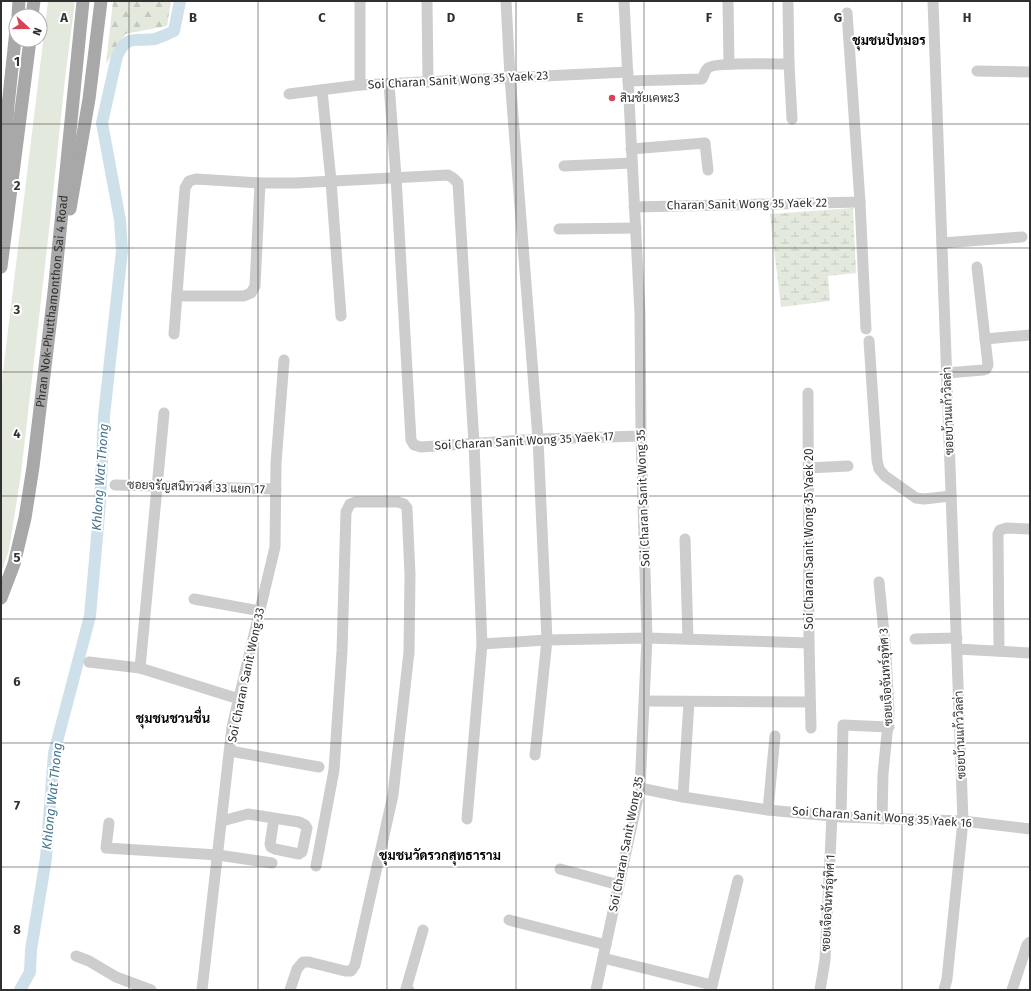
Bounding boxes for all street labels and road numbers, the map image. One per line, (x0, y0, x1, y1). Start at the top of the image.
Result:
street label: Soi Charan Sanit Wong 35 Yaek 23 (367, 68, 549, 92)
street label: Phran Nok-Phutthamonthon Sai 4 Road (33, 195, 71, 408)
street label: Charan Sanit Wong 35 Yaek 22 (667, 196, 827, 212)
street label: ซอยบ้านแก้ววิลล่า (939, 367, 957, 455)
street label: Soi Charan Sanit Wong 35 Yaek 17 (434, 429, 614, 453)
street label: Soi Charan Sanit Wong 35 (634, 429, 652, 567)
street label: Soi Charan Sanit Wong 35 Yaek 20 (802, 448, 816, 630)
street label: ซอยจรัญสนิทวงศ์ 33 แยก 17 (127, 477, 265, 496)
street label: Soi Charan Sanit Wong 33 (225, 606, 267, 744)
street label: ซอยเจือจันทร์อุทิศ 3 (875, 628, 898, 726)
street label: ซอยบ้านแก้ววิลล่า (951, 691, 969, 779)
street label: Soi Charan Sanit Wong 35 (606, 775, 646, 913)
street label: Soi Charan Sanit Wong 35 Yaek 16 (792, 804, 972, 830)
street label: ซอยเจือจันทร์อุทิศ 1 (817, 854, 840, 952)

